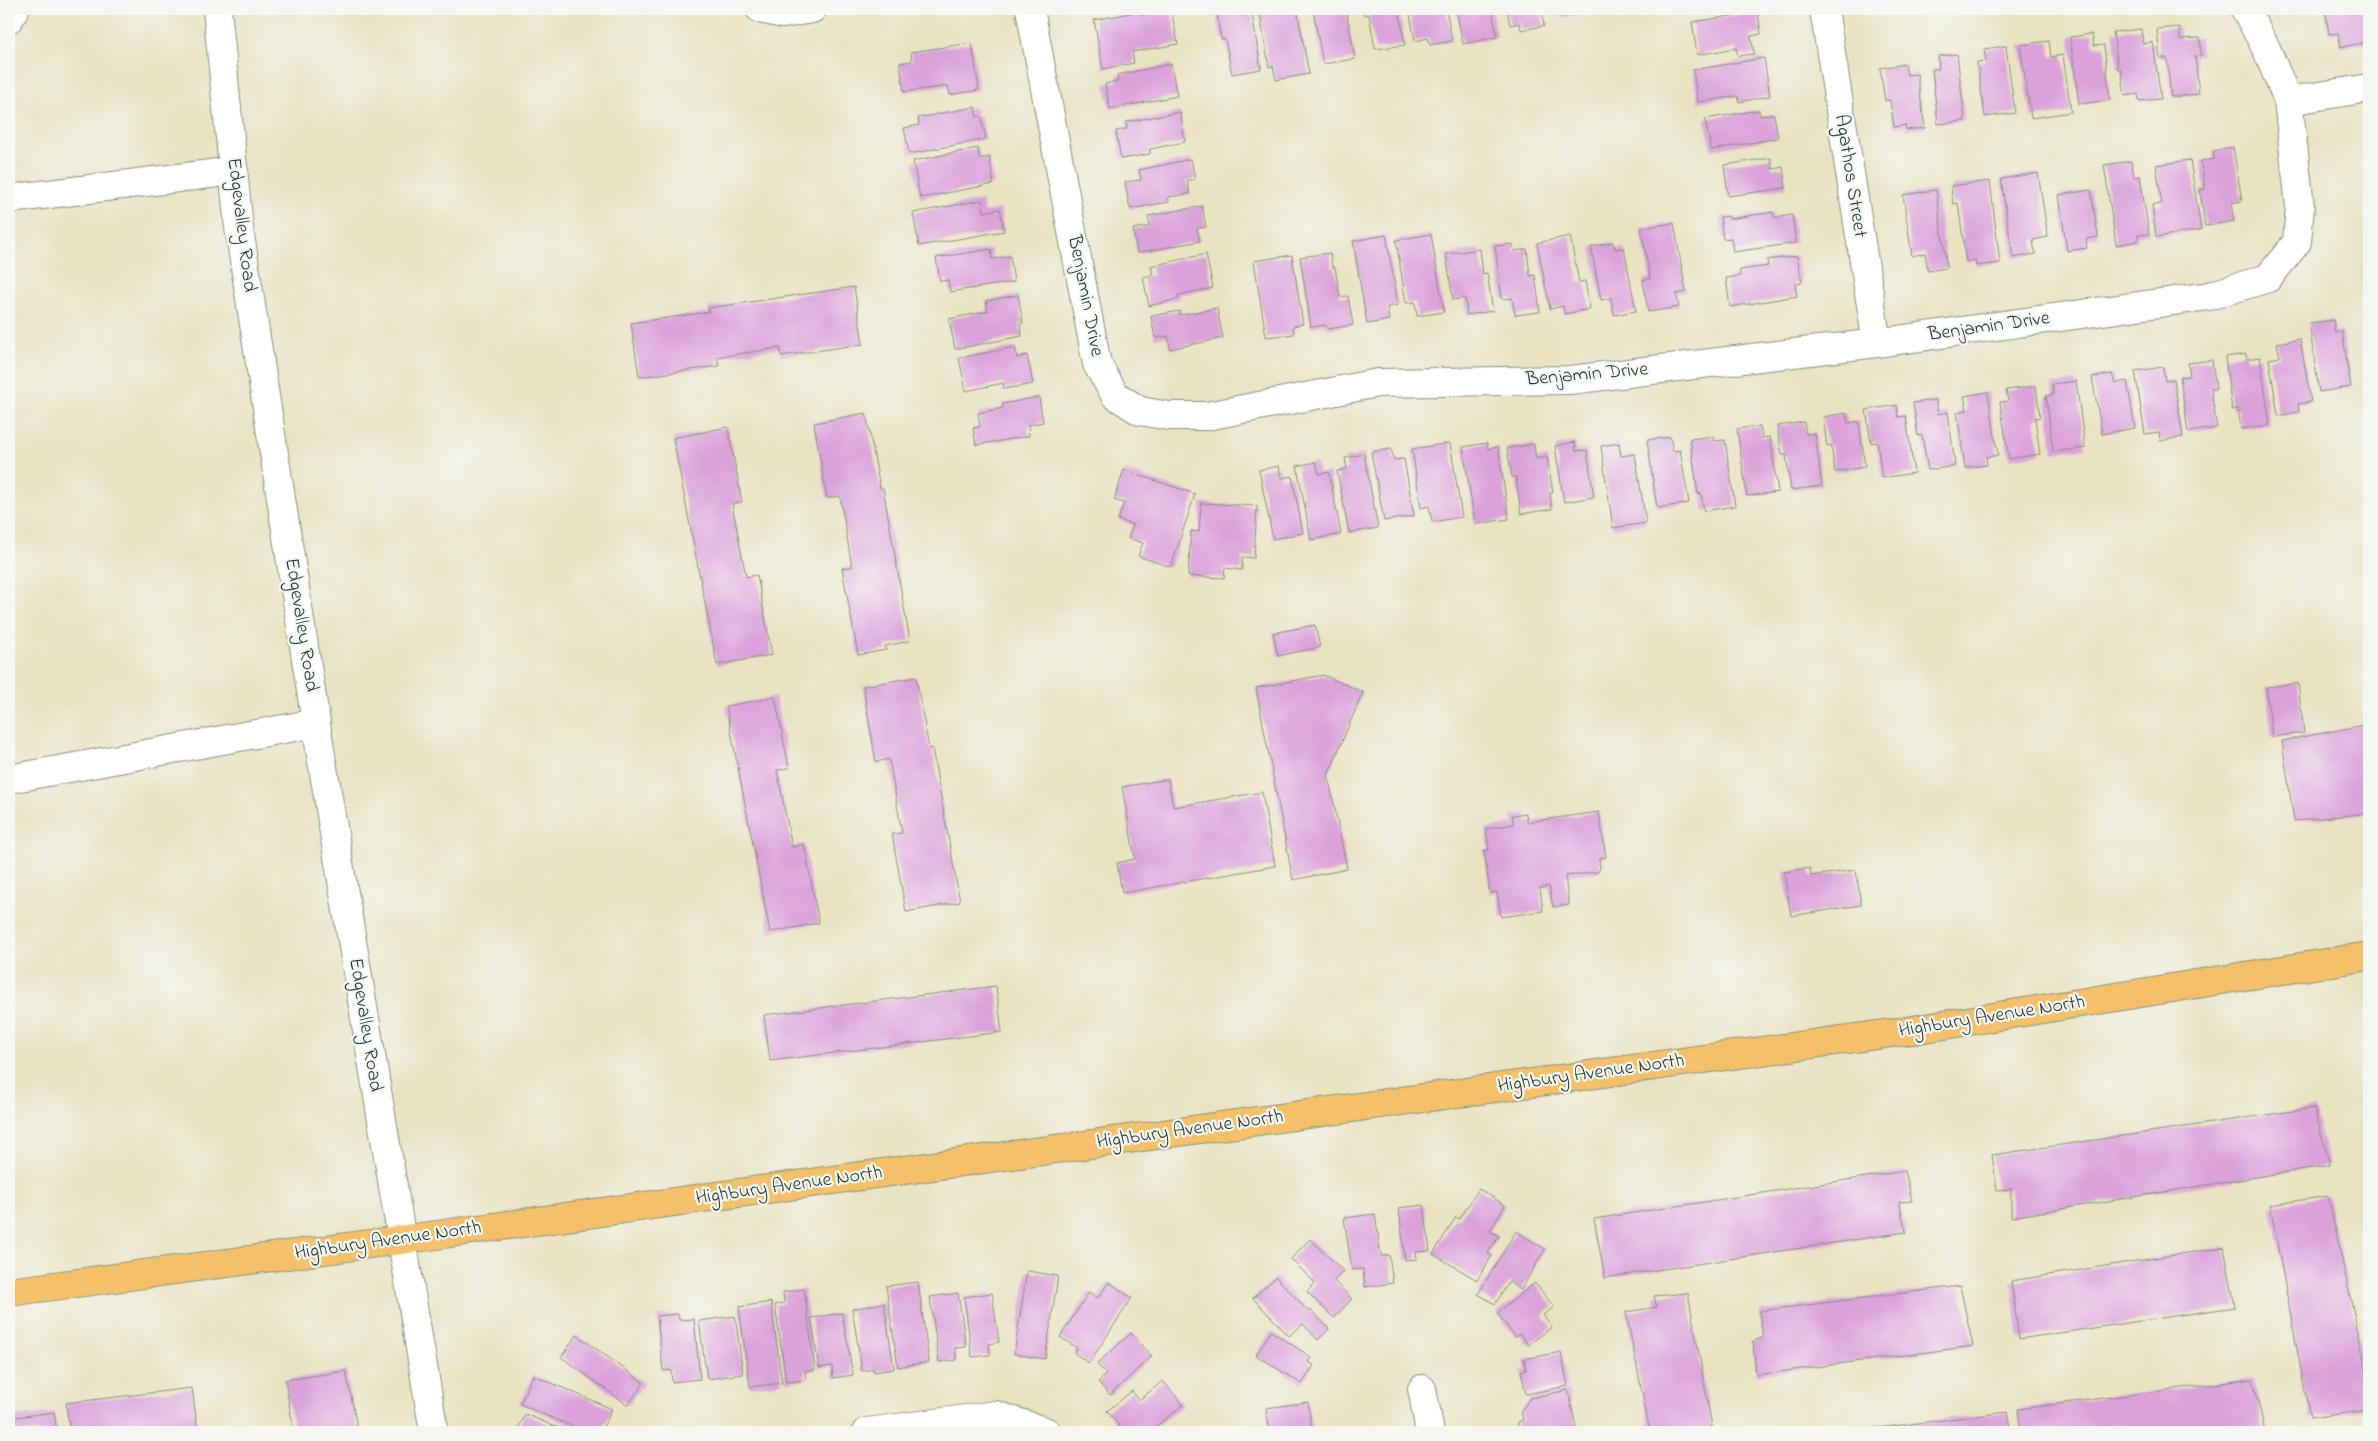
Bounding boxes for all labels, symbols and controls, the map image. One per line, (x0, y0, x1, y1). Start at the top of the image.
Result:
street label: Agathos Street (1825, 112, 1874, 240)
street label: Edgevalley Road (217, 156, 264, 294)
street label: Benjamin Drive (1059, 232, 1111, 359)
street label: Benjamin Drive (1925, 304, 2052, 350)
street label: Benjamin Drive (1524, 355, 1649, 395)
street label: Edgevalley Road (275, 556, 326, 694)
street label: Edgevalley Road (339, 956, 390, 1094)
street label: Highbury Avenue North (1897, 988, 2087, 1047)
street label: Highbury Avenue North (1496, 1047, 1686, 1102)
street label: Highbury Avenue North (1095, 1103, 1285, 1158)
street label: Highbury Avenue North (694, 1159, 884, 1214)
street label: Highbury Avenue North (293, 1214, 483, 1269)

